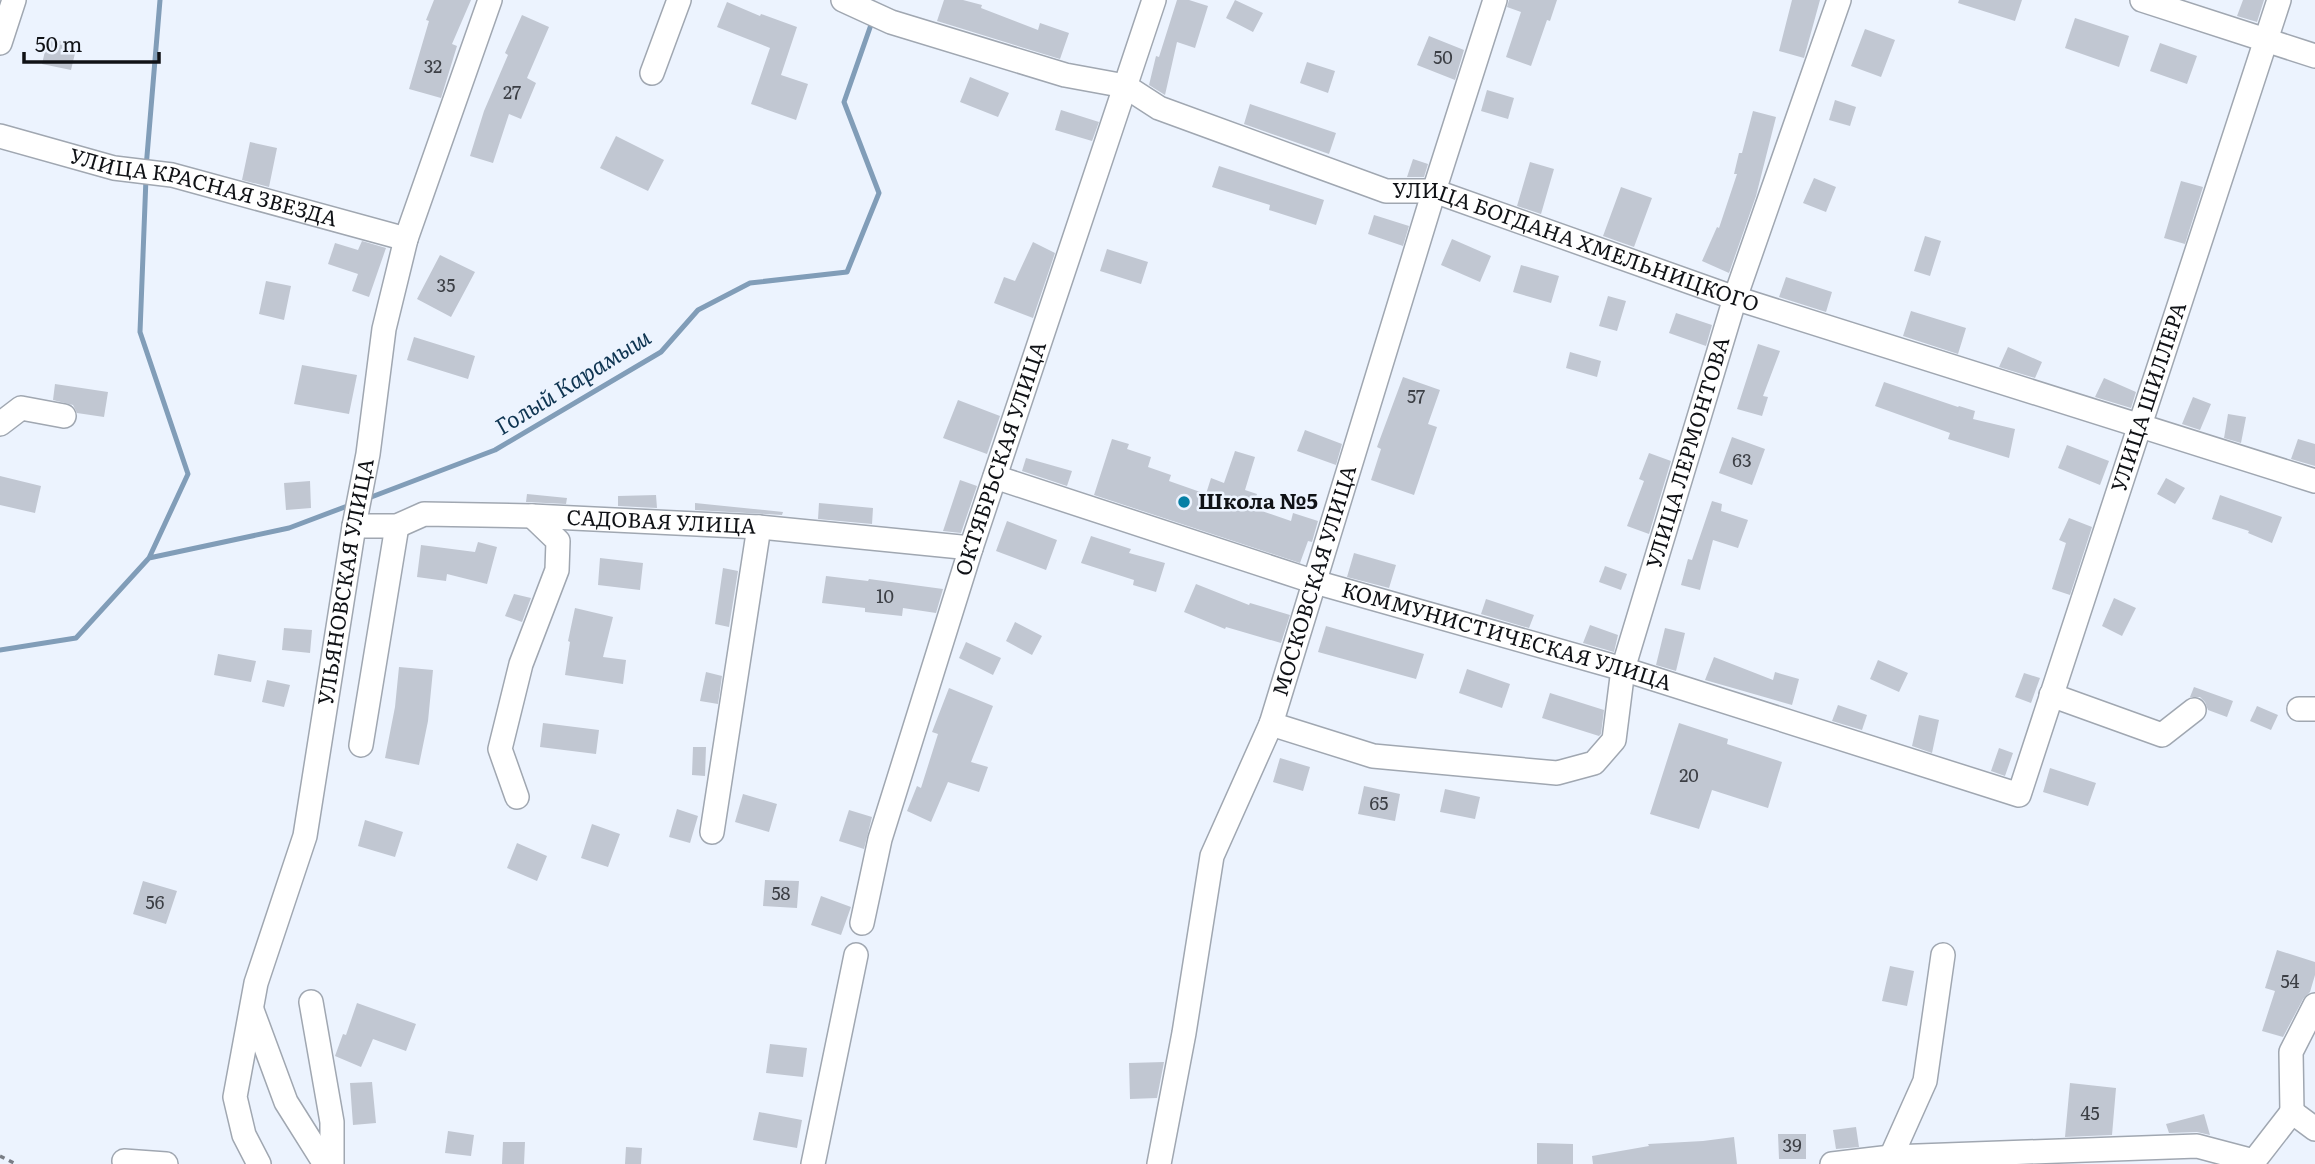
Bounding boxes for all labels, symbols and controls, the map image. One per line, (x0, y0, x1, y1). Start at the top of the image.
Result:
scale bar (24, 21, 159, 65)
text: 50 m (35, 27, 82, 58)
house number: 50 (1433, 43, 1453, 70)
house number: 32 (424, 52, 442, 79)
house number: 27 (503, 78, 521, 105)
street label: УЛИЦА КРАСНАЯ ЗВЕЗДА (66, 138, 342, 233)
street label: УЛИЦА БОГДАНА ХМЕЛЬНИЦКОГО (1393, 173, 1763, 318)
house number: 35 (437, 271, 455, 298)
street label: УЛИЦА ШИЛЛЕРА (2101, 297, 2192, 495)
water label: Голый Карамыш (487, 319, 656, 442)
street label: УЛИЦА ЛЕРМОНТОВА (1636, 332, 1736, 572)
street label: ОКТЯБРЬСКАЯ УЛИЦА (945, 336, 1052, 579)
house number: 57 (1407, 382, 1425, 409)
house number: 63 (1732, 446, 1752, 473)
street label: УЛЬЯНОВСКАЯ УЛИЦА (308, 455, 380, 707)
street label: МОСКОВСКАЯ УЛИЦА (1262, 460, 1363, 699)
place label: Школа №5 (1198, 484, 1318, 515)
marker: Школа №5 (1176, 494, 1192, 510)
street label: САДОВАЯ УЛИЦА (566, 500, 758, 540)
street label: КОММУНИСТИЧЕСКАЯ УЛИЦА (1338, 572, 1677, 697)
house number: 10 (876, 582, 894, 609)
house number: 20 (1679, 761, 1699, 788)
house number: 65 (1370, 789, 1388, 816)
house number: 58 (771, 879, 791, 906)
house number: 56 (146, 888, 165, 915)
house number: 54 (2280, 967, 2300, 994)
house number: 45 (2080, 1099, 2100, 1126)
house number: 39 (1782, 1131, 1802, 1158)

